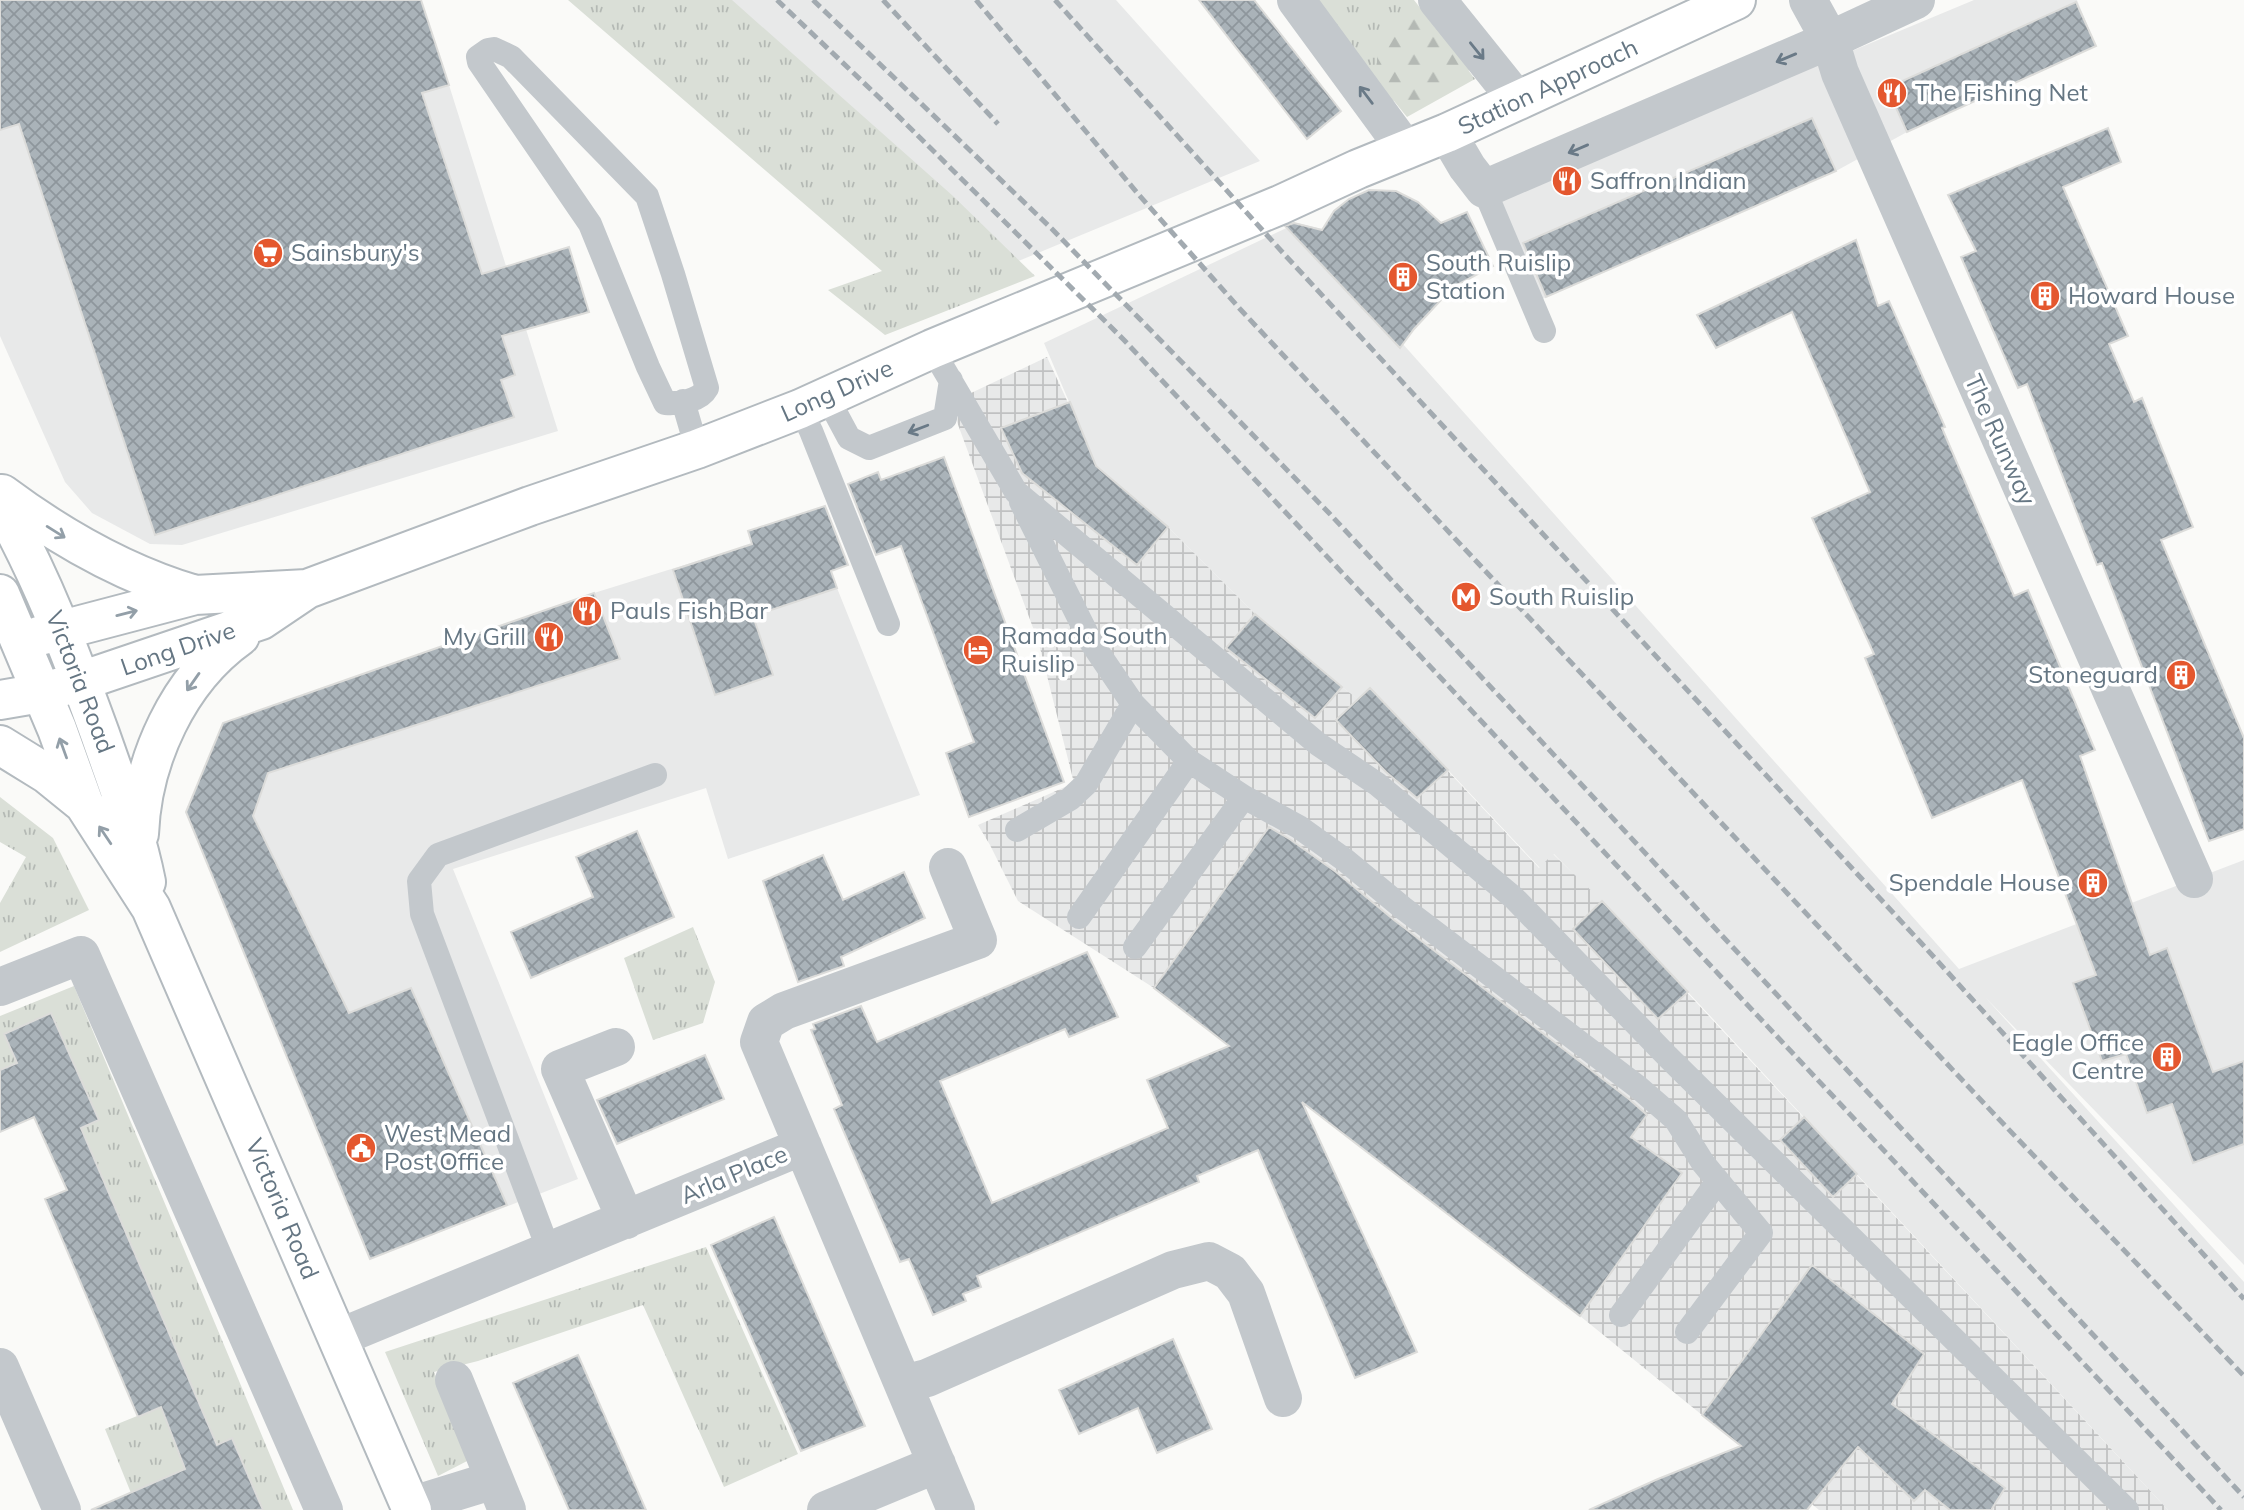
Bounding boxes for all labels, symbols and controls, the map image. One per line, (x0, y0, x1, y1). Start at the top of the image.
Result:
street label: Station Approach (1453, 31, 1642, 141)
one-way arrow (1470, 41, 1485, 59)
one-way arrow (1776, 53, 1798, 66)
restaurant icon: The Fishing Net (1875, 76, 1909, 110)
place label: The Fishing Net (1915, 77, 2088, 107)
one-way arrow (1359, 86, 1374, 104)
one-way arrow (1567, 143, 1589, 156)
restaurant icon: Saffron Indian (1550, 164, 1584, 198)
place label: Saffron Indian (1590, 165, 1747, 195)
supermarket icon: Sainsbury's (251, 236, 285, 270)
place label: Sainsbury's (291, 237, 420, 267)
place label: South Ruislip Station (1426, 247, 1571, 305)
building icon: South Ruislip Station (1386, 260, 1420, 294)
building icon: Howard House (2028, 279, 2062, 313)
place label: Howard House (2068, 280, 2235, 310)
street label: Long Drive (776, 352, 897, 428)
street label: The Runway (1959, 370, 2043, 510)
one-way arrow (907, 424, 929, 437)
one-way arrow (45, 525, 65, 539)
metro station icon: South Ruislip (1449, 580, 1483, 614)
place label: South Ruislip (1489, 581, 1634, 611)
restaurant icon: Pauls Fish Bar (570, 594, 604, 628)
place label: Pauls Fish Bar (610, 595, 768, 625)
street label: Victoria Road (40, 606, 122, 757)
one-way arrow (115, 606, 138, 619)
street label: Long Drive (116, 614, 239, 682)
restaurant icon: My Grill (532, 620, 566, 654)
place label: Ramada South Ruislip (1001, 620, 1167, 678)
place label: My Grill (443, 621, 526, 651)
hotel icon: Ramada South Ruislip (961, 633, 995, 667)
building icon: Stoneguard (2164, 658, 2198, 692)
place label: Stoneguard (2028, 659, 2158, 689)
one-way arrow (186, 672, 200, 691)
one-way arrow (56, 737, 69, 759)
one-way arrow (98, 826, 112, 845)
building icon: Spendale House (2076, 866, 2110, 900)
place label: Spendale House (1889, 867, 2070, 897)
place label: Eagle Office Centre (2011, 1027, 2144, 1085)
building icon: Eagle Office Centre (2150, 1040, 2184, 1074)
place label: West Mead Post Office (384, 1118, 511, 1176)
public building icon: West Mead Post Office (344, 1131, 378, 1165)
street label: Victoria Road (240, 1134, 326, 1284)
street label: Arla Place (676, 1138, 792, 1210)

